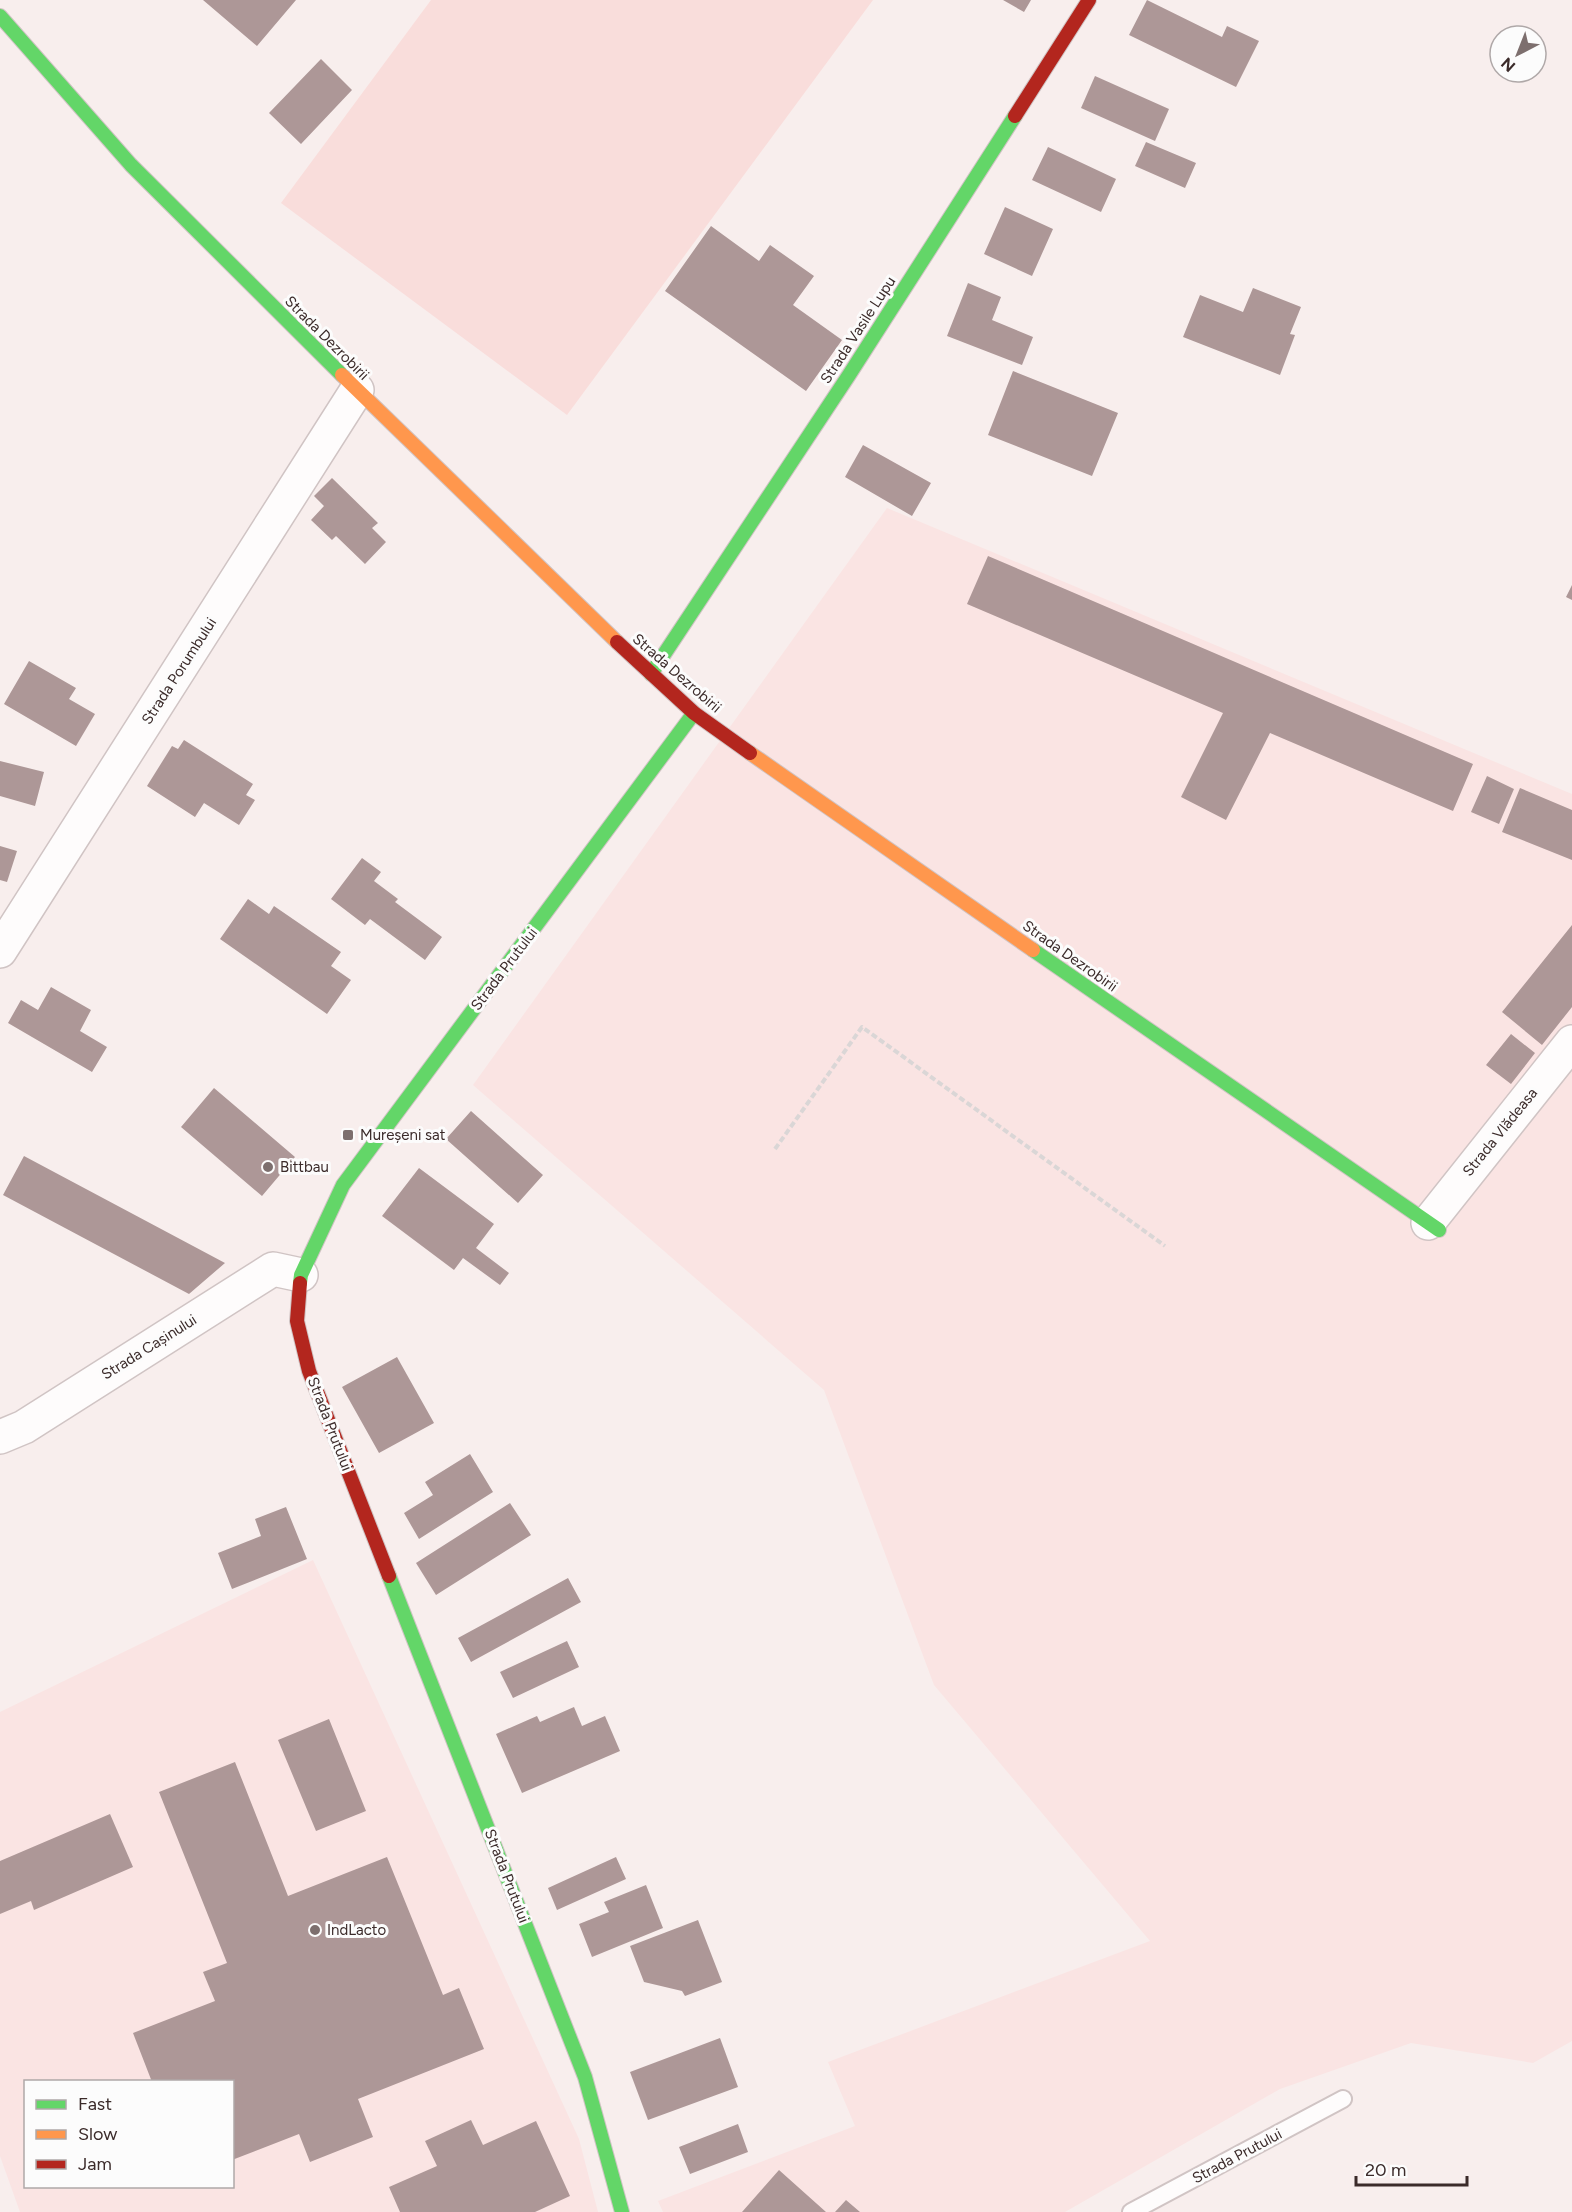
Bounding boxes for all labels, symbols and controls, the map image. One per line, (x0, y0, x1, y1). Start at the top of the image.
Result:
north arrow (1488, 24, 1548, 84)
text: N (1497, 54, 1519, 76)
street label: Strada Vasile Lupu (817, 273, 899, 387)
street label: Strada Dezrobirii (281, 292, 373, 384)
street label: Strada Porumbului (138, 614, 220, 728)
street label: Strada Dezrobirii (629, 630, 725, 716)
street label: Strada Dezrobirii (1019, 917, 1121, 995)
street label: Strada Prutului (467, 924, 541, 1014)
street label: Strada Vlădeasa (1459, 1084, 1541, 1180)
place label: Mureșeni sat (360, 1126, 446, 1144)
marker: Mureșeni sat (341, 1128, 355, 1142)
place label: Bittbau (280, 1158, 329, 1176)
marker: Bittbau (261, 1160, 275, 1174)
street label: Strada Cașinului (98, 1311, 200, 1383)
street label: Strada Prutului (304, 1375, 356, 1473)
street label: Strada Prutului (481, 1827, 533, 1925)
place label: IndLacto (327, 1921, 386, 1939)
marker: IndLacto (308, 1923, 322, 1937)
legend (24, 2080, 234, 2188)
text: Fast (78, 2093, 112, 2115)
text: Slow (78, 2123, 117, 2145)
street label: Strada Prutului (1189, 2125, 1285, 2187)
scale bar (1356, 2149, 1467, 2187)
text: Jam (78, 2153, 112, 2175)
text: 20 m (1365, 2159, 1406, 2181)

